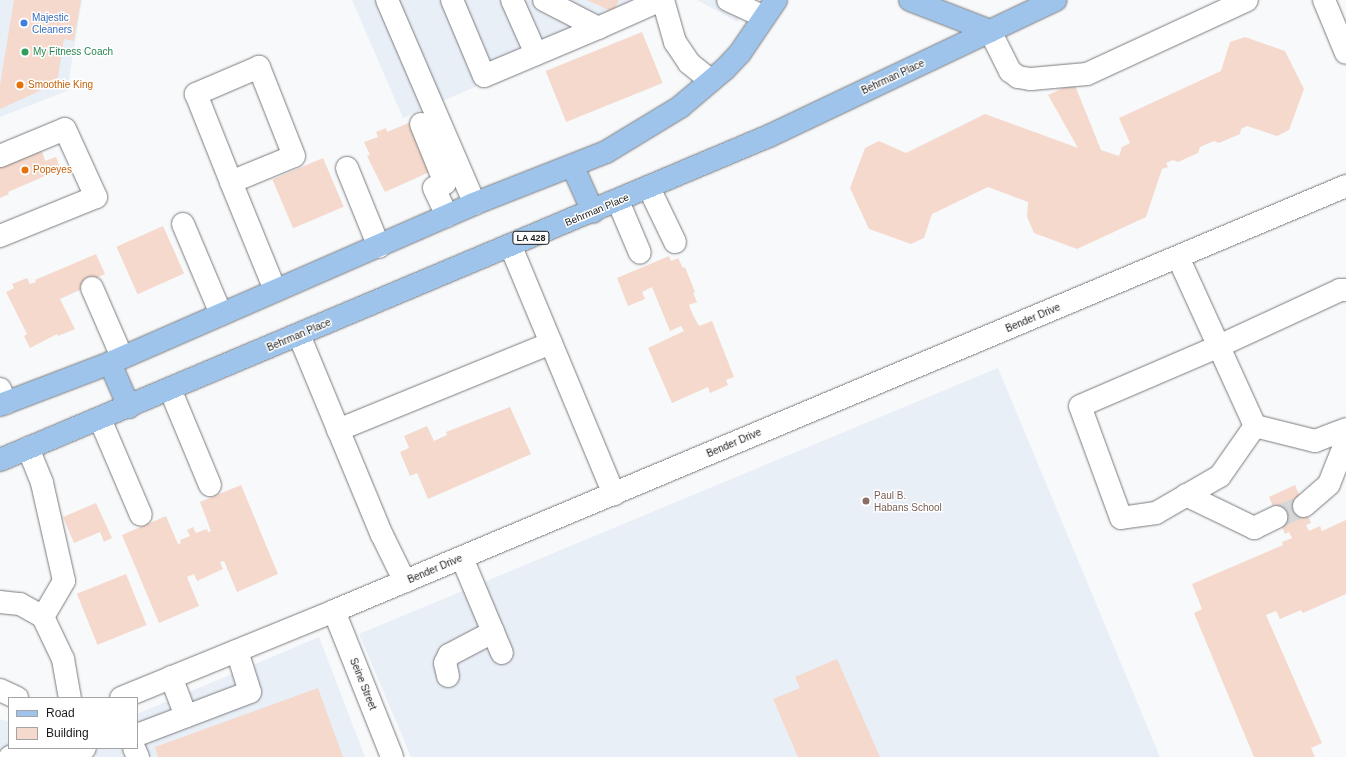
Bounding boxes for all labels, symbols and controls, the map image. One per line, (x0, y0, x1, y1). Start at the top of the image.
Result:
place label: Majestic Cleaners (32, 11, 72, 34)
marker: Majestic Cleaners (19, 18, 29, 28)
place label: My Fitness Coach (33, 46, 113, 58)
marker: My Fitness Coach (20, 47, 30, 57)
street label: Behrman Place (859, 57, 927, 97)
place label: Smoothie King (28, 79, 93, 91)
marker: Smoothie King (15, 80, 25, 90)
place label: Popeyes (33, 164, 72, 176)
marker: Popeyes (20, 165, 30, 175)
street label: Behrman Place (563, 191, 631, 229)
road number: LA 428 (512, 231, 550, 245)
street label: Bender Drive (1004, 301, 1062, 335)
street label: Behrman Place (265, 316, 333, 354)
street label: Bender Drive (705, 426, 763, 460)
place label: Paul B. Habans School (874, 489, 942, 512)
marker: Paul B. Habans School (861, 496, 871, 506)
street label: Bender Drive (406, 552, 464, 586)
street label: Seine Street (347, 656, 379, 712)
legend (8, 697, 138, 749)
text: Road (46, 706, 75, 720)
text: Building (46, 726, 89, 740)

